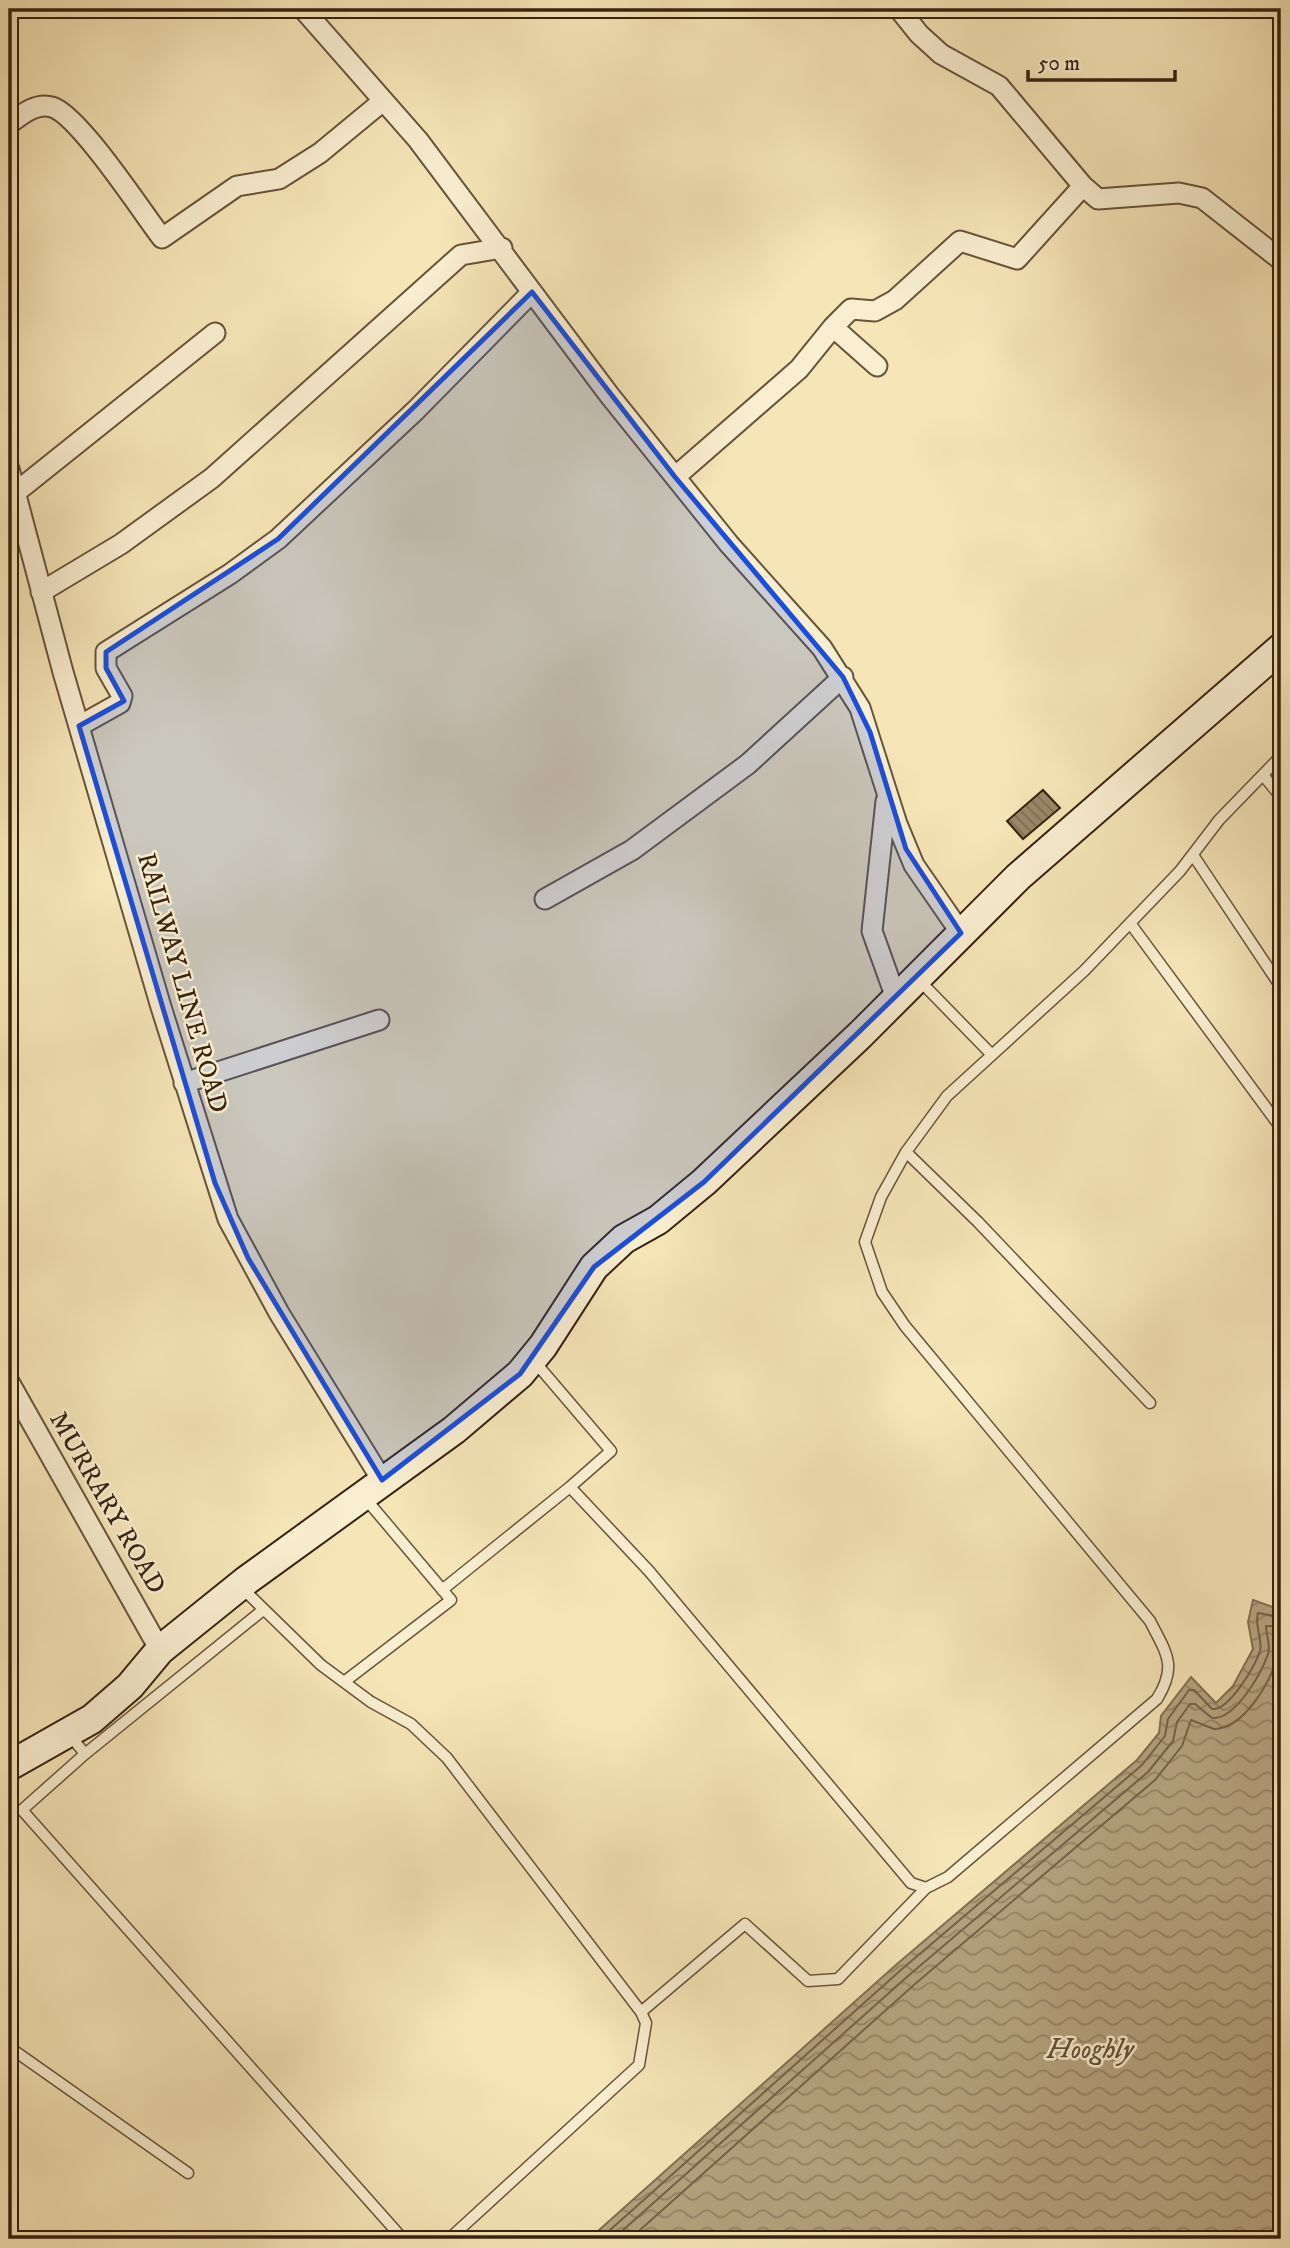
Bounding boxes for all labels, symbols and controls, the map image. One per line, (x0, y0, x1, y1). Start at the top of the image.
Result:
scale bar (1028, 38, 1174, 82)
text: 50 m (1038, 51, 1080, 77)
street label: RAILWAY LINE ROAD (129, 849, 235, 1117)
street label: MURRARY ROAD (41, 1406, 173, 1600)
water label: Hooghly (1046, 2032, 1135, 2067)

